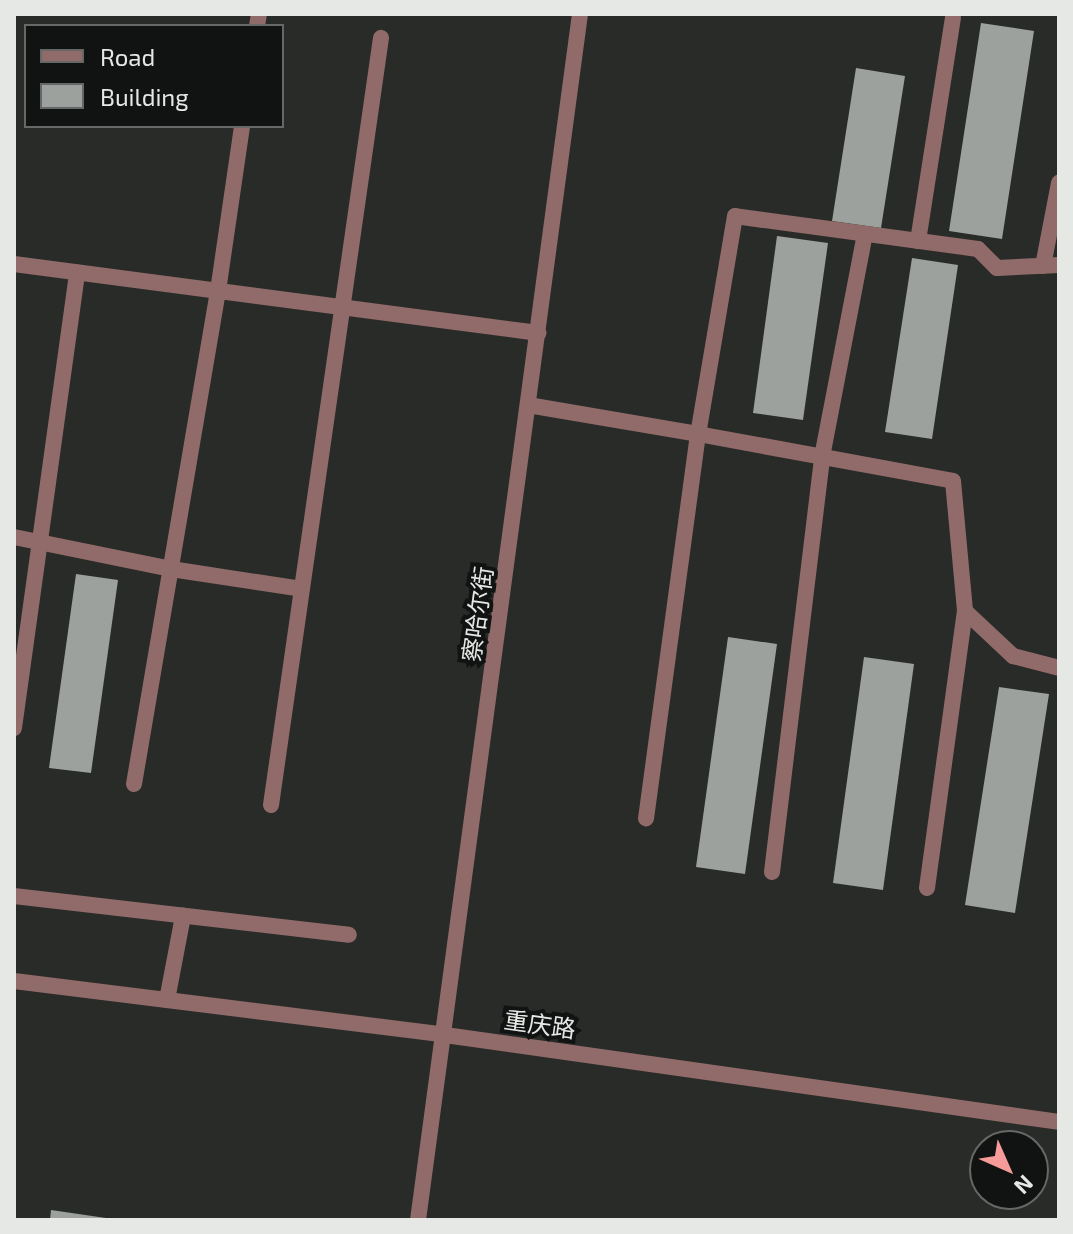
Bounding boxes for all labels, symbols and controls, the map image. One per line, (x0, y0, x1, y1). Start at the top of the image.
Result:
legend (24, 24, 284, 128)
text: Road (100, 42, 155, 71)
text: Building (100, 82, 189, 111)
street label: 察哈尔街 (456, 564, 498, 664)
street label: 重庆路 (502, 1005, 578, 1043)
north arrow (969, 1130, 1049, 1210)
text: N (1010, 1171, 1039, 1200)

